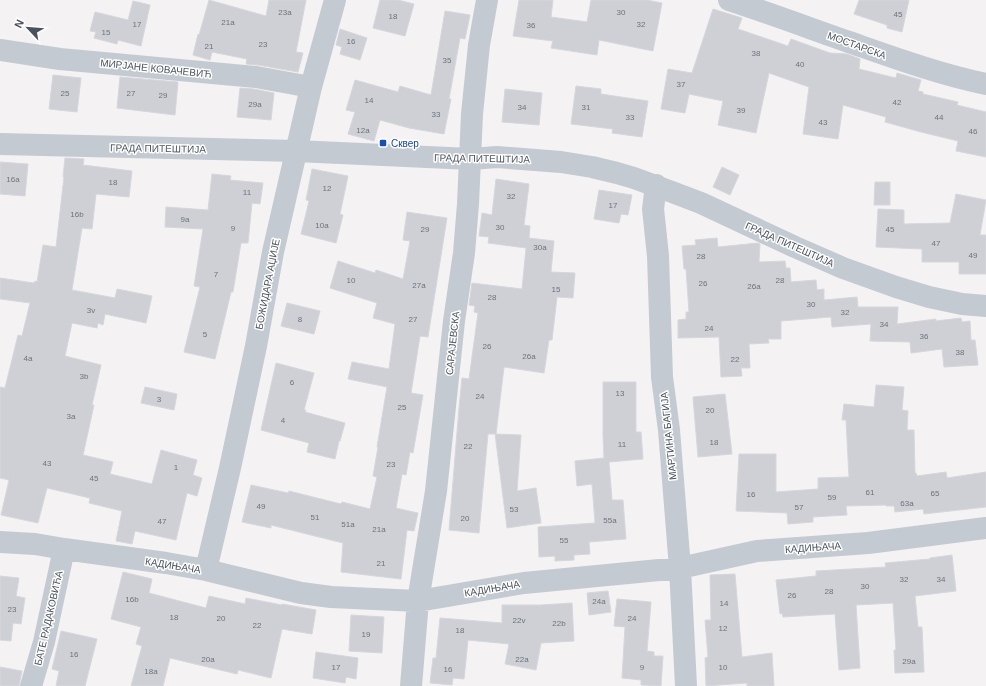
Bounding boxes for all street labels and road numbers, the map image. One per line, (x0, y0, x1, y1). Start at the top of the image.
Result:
street label: МОСТАРСКА (826, 30, 888, 61)
street label: МИРЈАНЕ КОВАЧЕВИЋ (100, 57, 212, 80)
street label: ГРАДА ПИТЕШТИЈА (110, 142, 206, 155)
street label: ГРАДА ПИТЕШТИЈА (434, 152, 530, 165)
street label: ГРАДА ПИТЕШТИЈА (744, 220, 836, 269)
street label: БОЖИДАРА АЏИЈЕ (253, 238, 282, 330)
street label: САРАЈЕВСКА (444, 310, 461, 375)
street label: МАРТИНА БАГИЈА (658, 391, 679, 481)
street label: КАДИЊАЧА (785, 540, 842, 555)
street label: КАДИЊАЧА (144, 556, 202, 575)
street label: БАТЕ РАДАКОВИЋА (32, 569, 65, 667)
street label: КАДИЊАЧА (463, 578, 521, 599)

